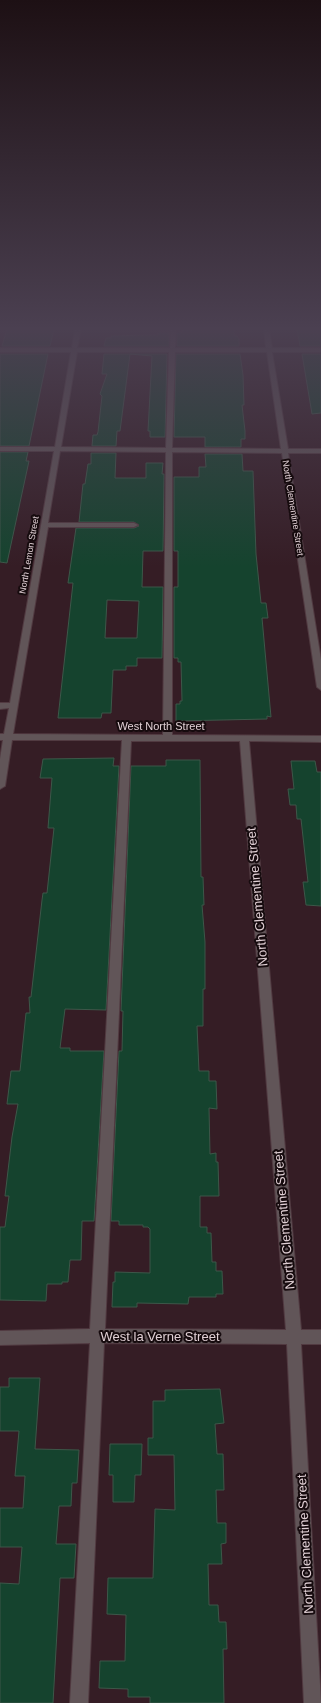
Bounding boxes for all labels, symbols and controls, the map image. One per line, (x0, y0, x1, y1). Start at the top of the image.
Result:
street label: North Clementine Street (281, 460, 306, 557)
street label: North Lemon Street (17, 515, 41, 595)
street label: West North Street (117, 720, 205, 732)
street label: North Clementine Street (243, 826, 271, 967)
street label: North Clementine Street (270, 1149, 298, 1290)
street label: West la Verne Street (101, 1329, 220, 1344)
street label: North Clementine Street (294, 1474, 316, 1614)

